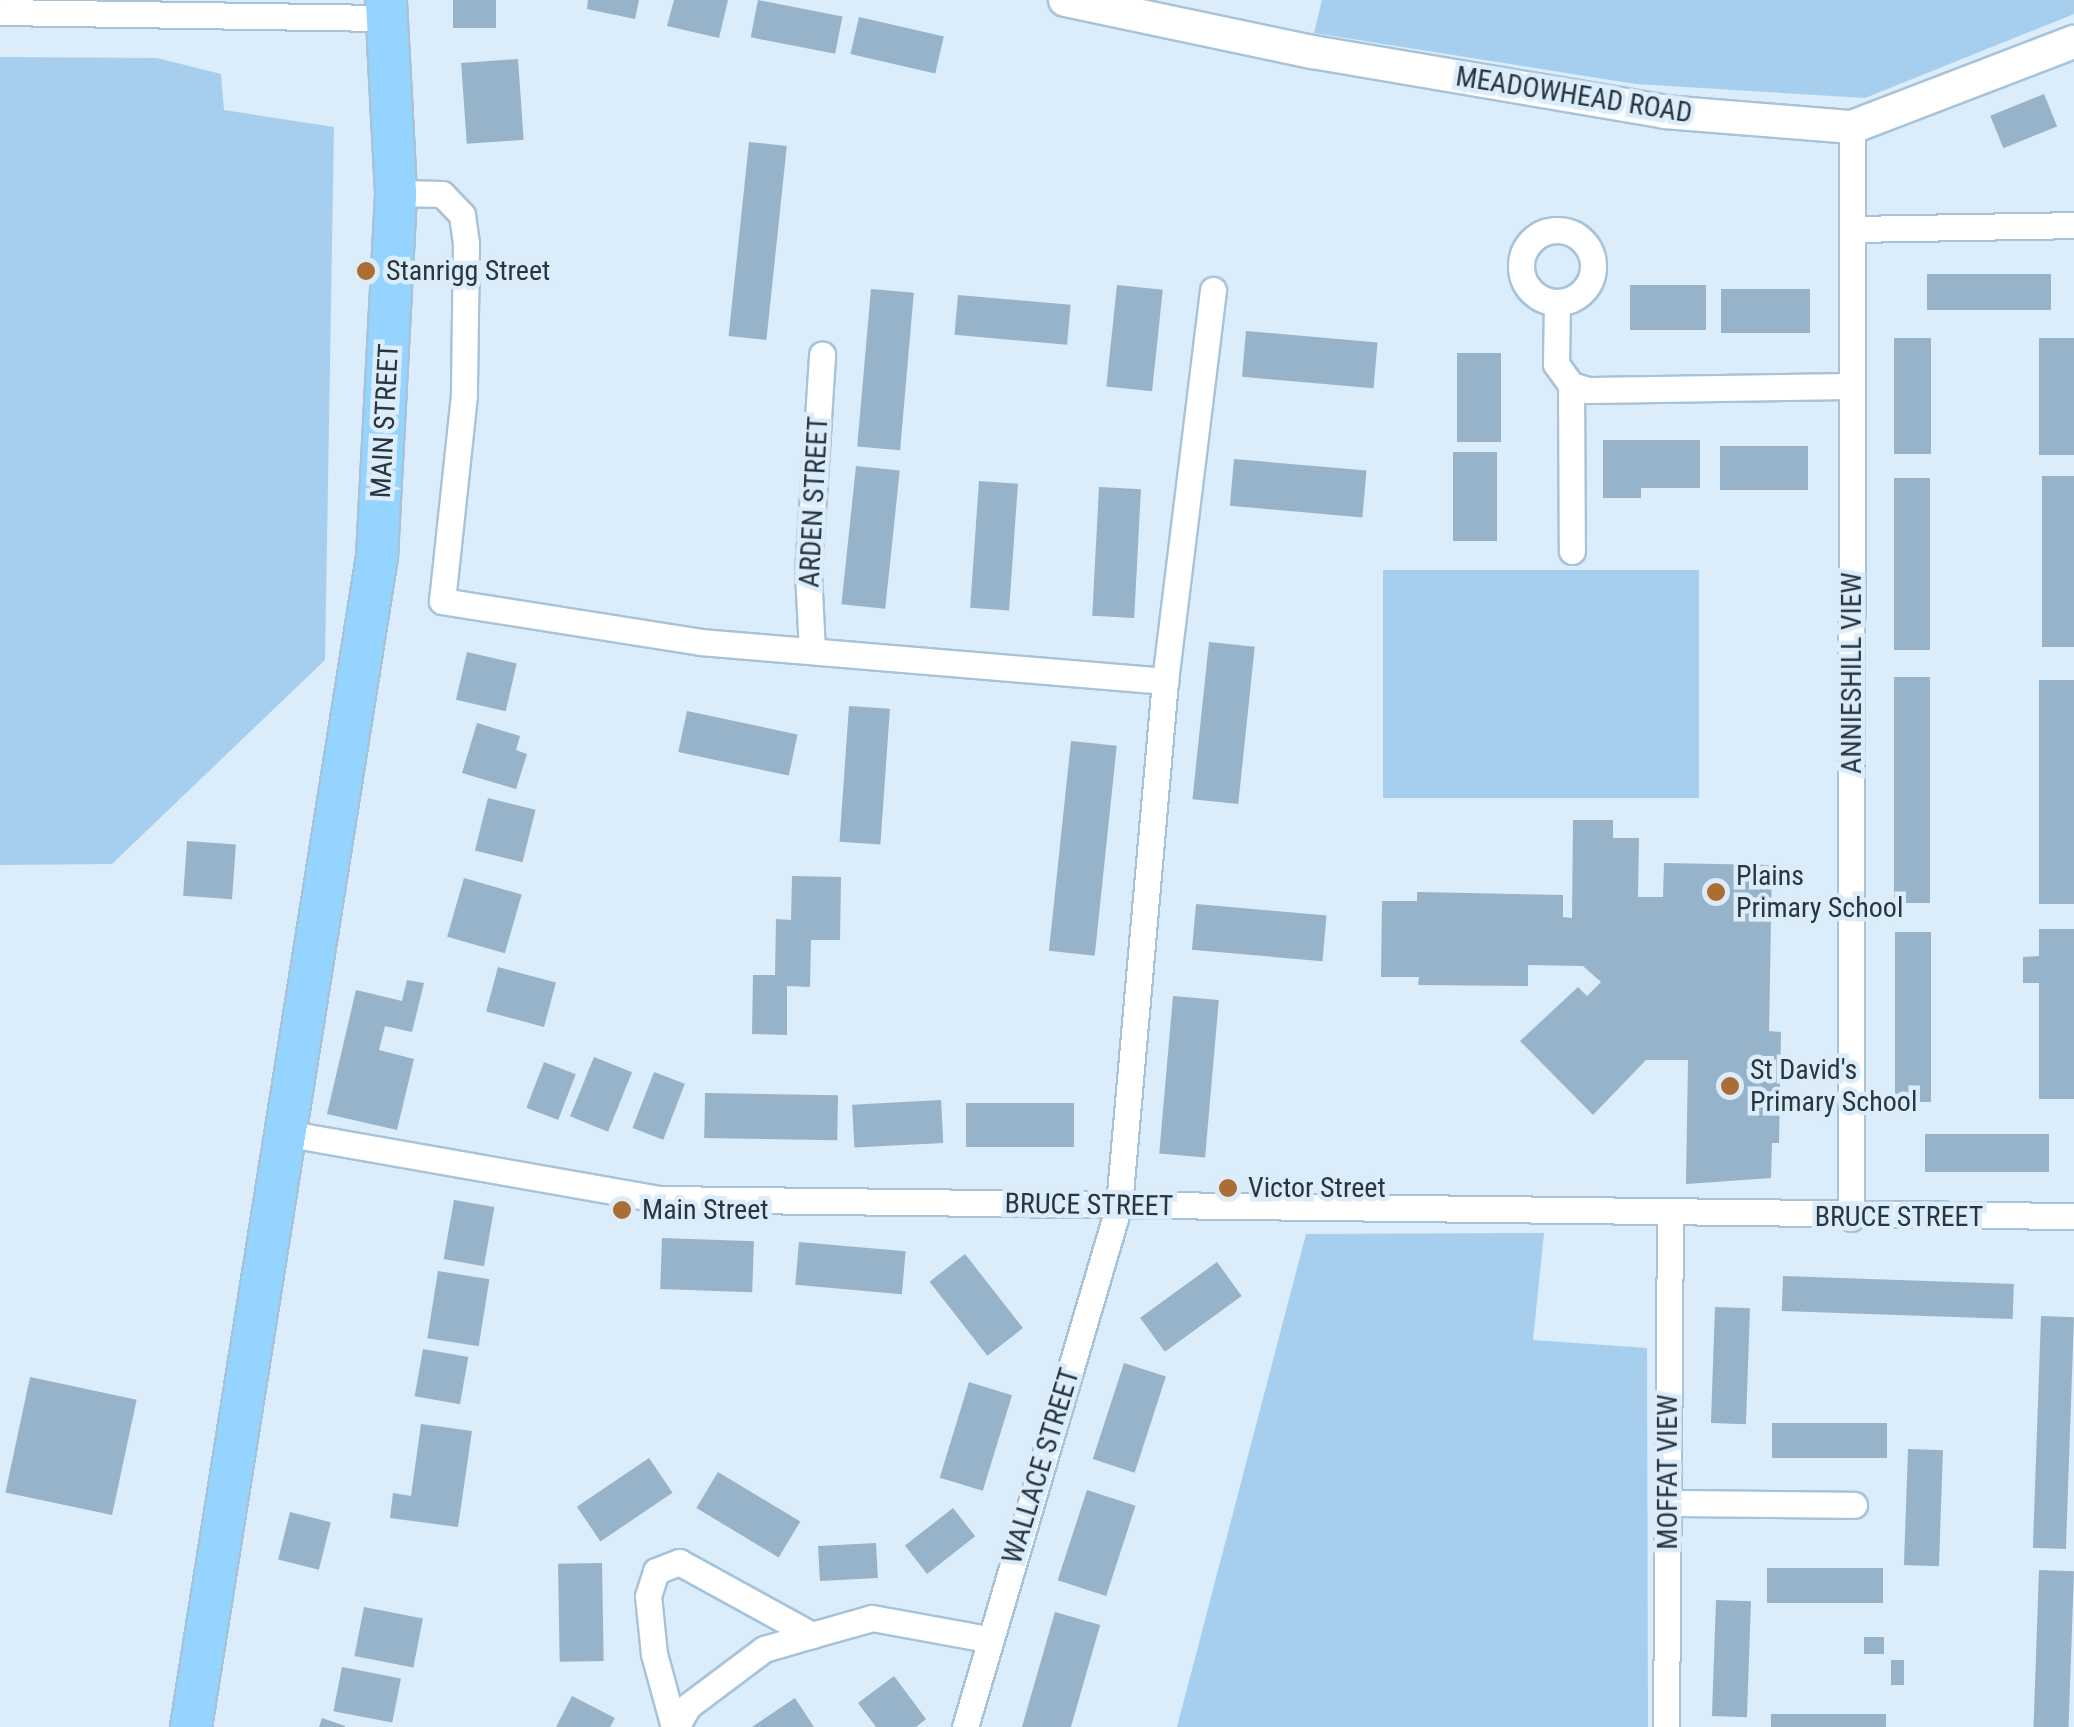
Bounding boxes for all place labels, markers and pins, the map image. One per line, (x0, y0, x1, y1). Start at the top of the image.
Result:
place label: Stanrigg Street (386, 254, 550, 288)
marker: Stanrigg Street (355, 260, 377, 282)
place label: Plains Primary School (1736, 859, 1903, 925)
marker: Plains Primary School (1705, 881, 1727, 903)
place label: St David's Primary School (1750, 1053, 1917, 1119)
marker: St David's Primary School (1719, 1075, 1741, 1097)
place label: Victor Street (1248, 1171, 1386, 1205)
marker: Victor Street (1217, 1177, 1239, 1199)
place label: Main Street (642, 1193, 769, 1227)
marker: Main Street (611, 1199, 633, 1221)

